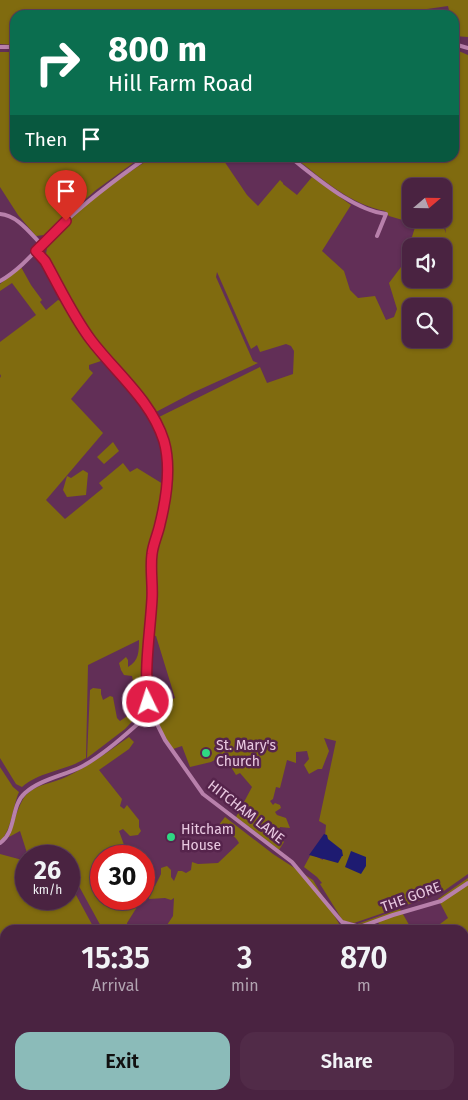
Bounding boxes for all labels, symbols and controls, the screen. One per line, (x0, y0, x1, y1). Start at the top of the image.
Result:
text: 800 m (108, 28, 207, 70)
icon: right (25, 30, 90, 95)
text: Hill Farm Road (108, 70, 253, 97)
icon: arrive (77, 125, 105, 153)
text: Then (25, 128, 67, 151)
pin (45, 170, 87, 221)
icon: arrive (52, 177, 80, 205)
north arrow (402, 178, 452, 228)
map controls (402, 178, 452, 348)
button: sound (402, 238, 452, 288)
button: search (402, 298, 452, 348)
position arrow (121, 675, 173, 727)
place label: St. Mary's Church (216, 737, 277, 770)
marker: St. Mary's Church (200, 747, 212, 759)
street label: HITCHAM LANE (204, 777, 288, 847)
place label: Hitcham House (181, 821, 234, 854)
marker: Hitcham House (165, 831, 177, 843)
speed limit sign: 30 (90, 845, 155, 910)
text: 26 (34, 856, 61, 886)
street label: THE GORE (379, 878, 443, 916)
text: km/h (33, 883, 62, 897)
text: 15:35 (81, 940, 150, 976)
text: 3 (237, 940, 253, 976)
text: 870 (340, 940, 388, 976)
text: Arrival (92, 976, 139, 995)
text: min (231, 976, 259, 995)
text: m (357, 976, 371, 995)
button: Exit (15, 1032, 230, 1090)
button: Share (240, 1032, 454, 1090)

